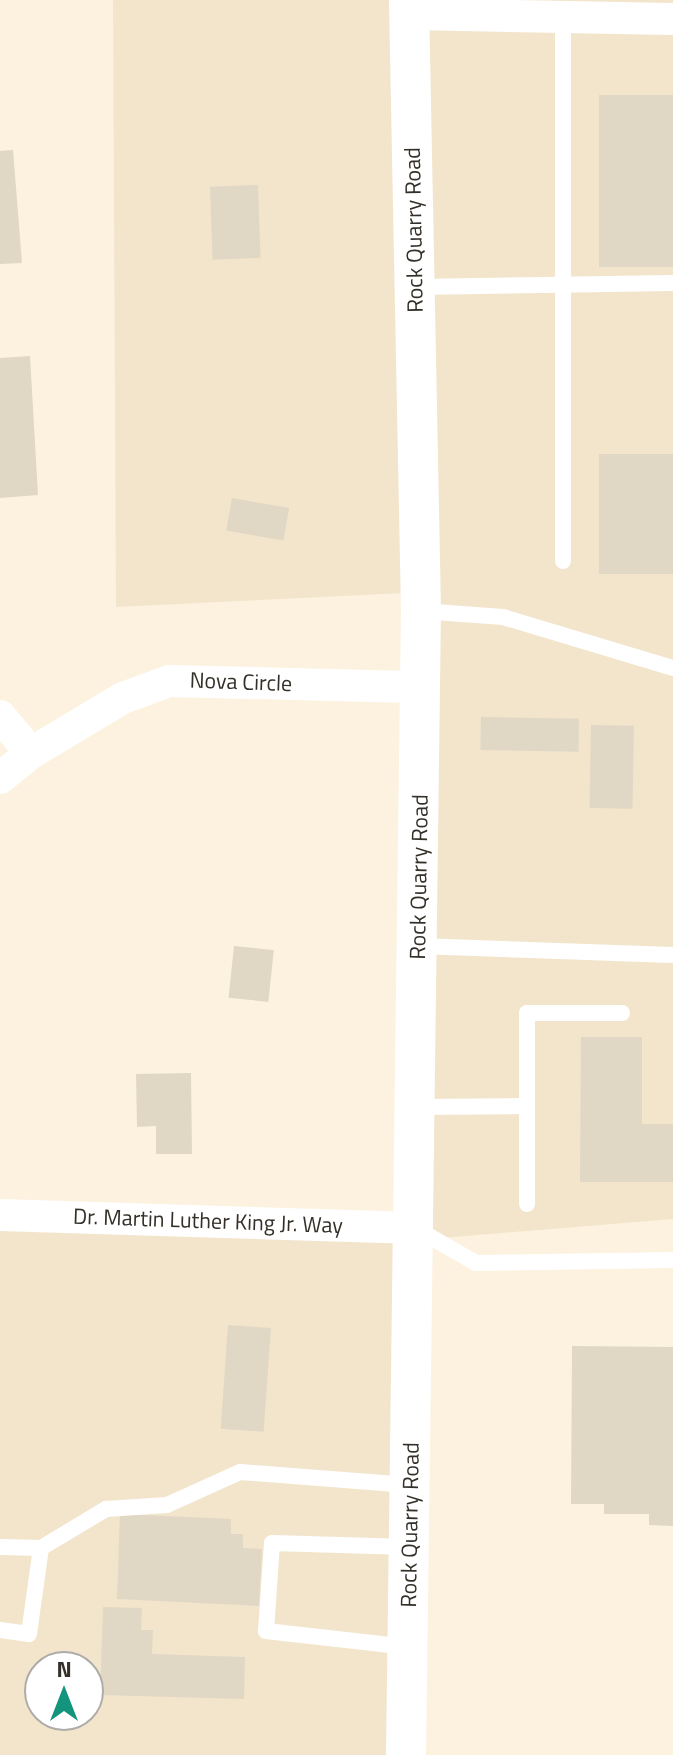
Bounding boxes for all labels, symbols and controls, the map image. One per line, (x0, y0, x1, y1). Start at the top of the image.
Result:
street label: Rock Quarry Road (399, 147, 429, 313)
street label: Nova Circle (189, 667, 293, 697)
street label: Rock Quarry Road (404, 794, 434, 960)
street label: Dr. Martin Luther King Jr. Way (73, 1203, 343, 1239)
street label: Rock Quarry Road (395, 1442, 425, 1608)
north arrow (24, 1651, 104, 1731)
text: N (56, 1652, 72, 1686)

